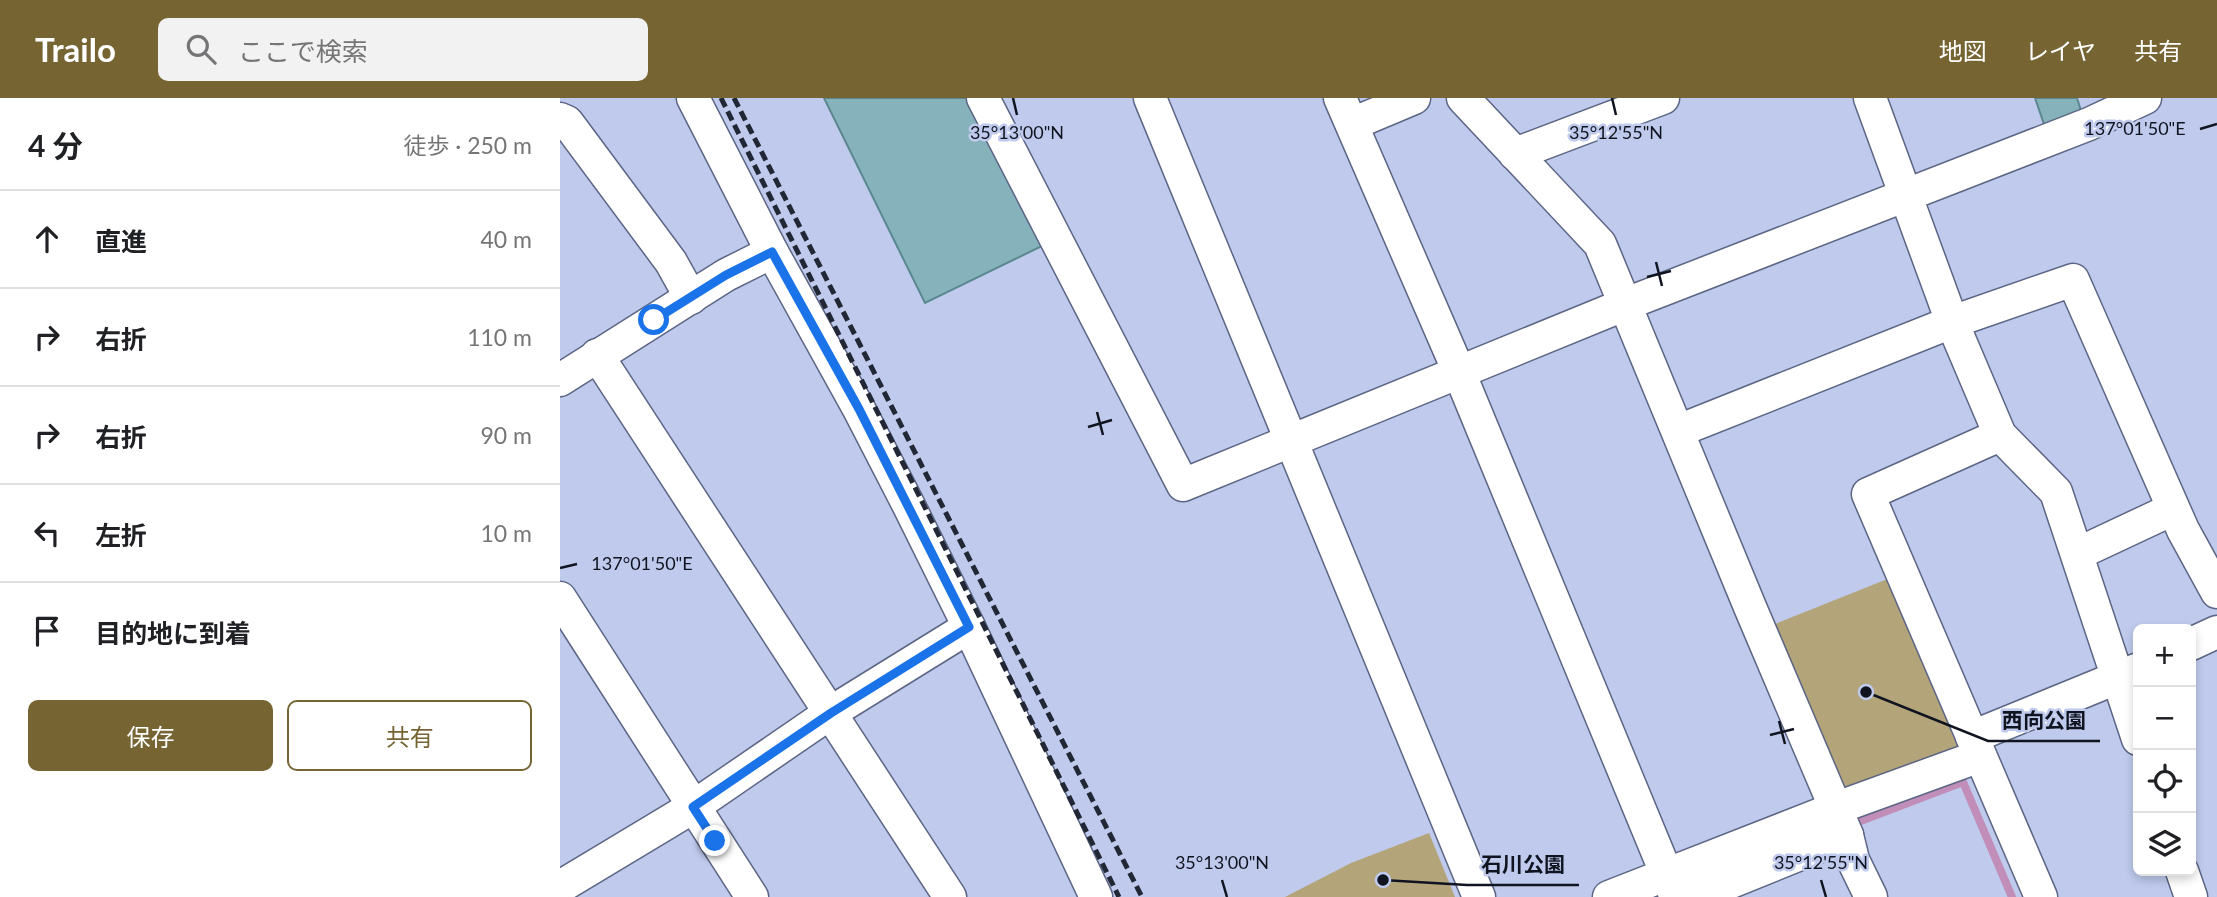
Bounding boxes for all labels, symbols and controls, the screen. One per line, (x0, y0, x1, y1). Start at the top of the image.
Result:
search box (158, 18, 648, 81)
text: Trailo (35, 29, 116, 69)
icon: search (182, 30, 220, 68)
text: ここで検索 (238, 35, 368, 67)
text: 地図 (1939, 36, 1987, 65)
text: レイヤ (2025, 36, 2096, 65)
text: 共有 (2134, 36, 2182, 65)
text: 137°01'50"E (2084, 117, 2186, 139)
text: 35°13'00"N (970, 121, 1064, 143)
text: 35°12'55"N (1569, 121, 1663, 143)
text: 4 分 (28, 127, 83, 163)
text: 徒歩 · 250 m (403, 131, 532, 159)
icon: ahead (28, 220, 66, 258)
text: 直進 (95, 225, 147, 257)
text: 40 m (481, 225, 532, 253)
route start (638, 304, 669, 335)
icon: right (28, 318, 66, 356)
text: 右折 (95, 323, 147, 355)
text: 110 m (467, 323, 532, 351)
icon: right (28, 416, 66, 454)
text: 右折 (95, 421, 147, 453)
text: 90 m (481, 421, 532, 449)
icon: left (28, 514, 66, 552)
text: 左折 (95, 519, 147, 551)
text: 10 m (481, 519, 532, 547)
text: 137°01'50"E (591, 552, 693, 574)
icon: arrive (28, 612, 66, 650)
text: 目的地に到着 (95, 617, 251, 649)
map controls (2133, 624, 2196, 876)
button: + (2133, 624, 2196, 687)
button: − (2133, 687, 2196, 750)
callout: 西向公園 (1988, 699, 2100, 741)
button: 保存 (28, 700, 273, 771)
button: 共有 (287, 700, 532, 771)
text: 西向公園 (2002, 707, 2086, 732)
button: locate (2133, 750, 2196, 813)
button: layers (2133, 813, 2196, 876)
route end (699, 825, 730, 856)
callout: 石川公園 (1467, 843, 1579, 885)
text: 35°13'00"N (1175, 851, 1269, 873)
text: 石川公園 (1481, 851, 1565, 876)
text: 35°12'55"N (1774, 851, 1868, 873)

